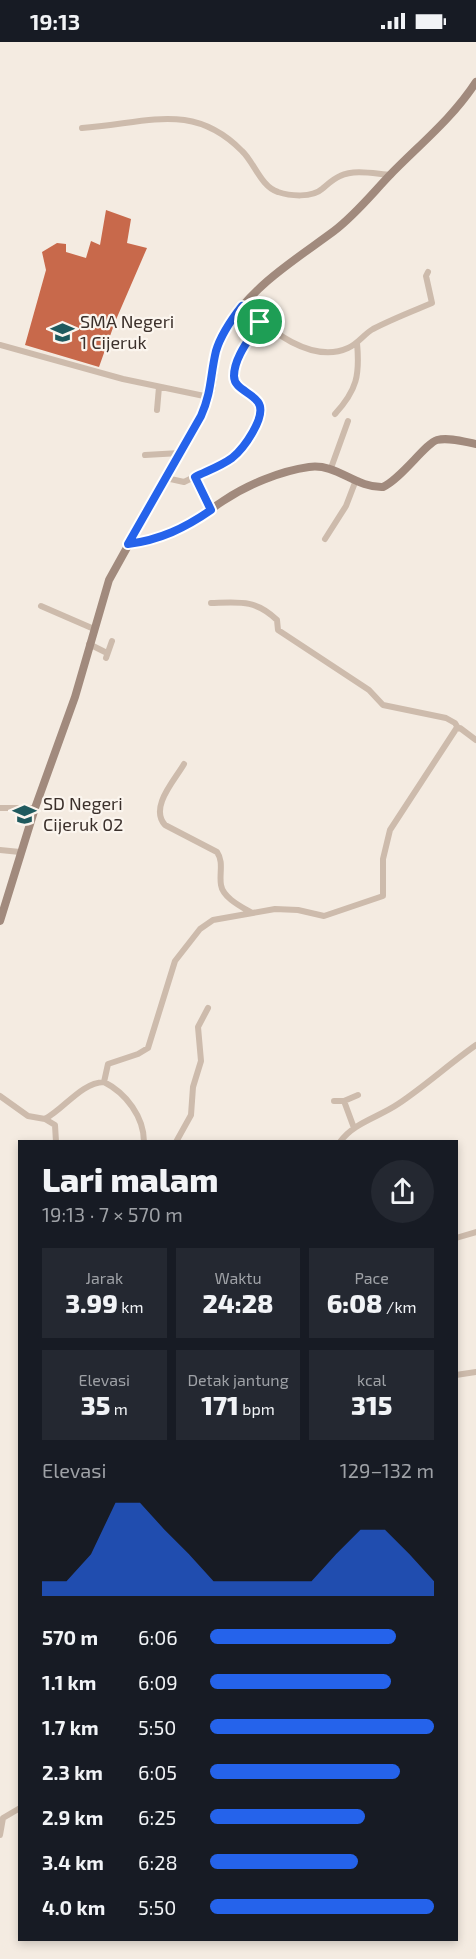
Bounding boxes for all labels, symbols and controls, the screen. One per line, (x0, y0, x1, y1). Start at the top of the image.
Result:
text: 19:13 (30, 8, 80, 34)
pin (234, 296, 285, 347)
icon: arrive (243, 305, 276, 338)
place label: SMA Negeri 1 Cijeruk (80, 310, 174, 353)
school or university icon: SMA Negeri 1 Cijeruk (49, 319, 75, 345)
place label: SD Negeri Cijeruk 02 (43, 792, 123, 835)
school or university icon: SD Negeri Cijeruk 02 (12, 801, 38, 827)
text: Lari malam (42, 1159, 218, 1199)
button: share (371, 1160, 434, 1223)
text: 19:13 · 7 × 570 m (42, 1202, 183, 1226)
text: Jarak (86, 1268, 123, 1287)
text: Waktu (214, 1268, 262, 1287)
text: Pace (354, 1268, 389, 1287)
text: 3.99 (65, 1287, 118, 1318)
text: 24:28 (202, 1287, 274, 1318)
text: 6:08 (327, 1287, 383, 1318)
text: km (118, 1297, 144, 1316)
text: /km (383, 1297, 417, 1316)
text: Elevasi (79, 1370, 130, 1389)
text: Detak jantung (187, 1370, 289, 1389)
text: kcal (357, 1370, 386, 1389)
text: 35 (81, 1389, 110, 1420)
text: 171 (201, 1389, 239, 1420)
text: 315 (351, 1389, 392, 1420)
text: m (110, 1399, 128, 1418)
text: bpm (239, 1399, 275, 1418)
text: Elevasi (42, 1458, 106, 1482)
text: 129–132 m (340, 1458, 434, 1482)
text: 570 m (42, 1625, 98, 1649)
text: 6:06 (138, 1625, 178, 1649)
text: 1.1 km (42, 1670, 96, 1694)
text: 6:09 (138, 1670, 178, 1694)
text: 1.7 km (42, 1715, 99, 1739)
text: 5:50 (138, 1715, 176, 1739)
text: 2.3 km (42, 1760, 103, 1784)
text: 6:05 (138, 1760, 177, 1784)
text: 2.9 km (42, 1805, 103, 1829)
text: 6:25 (138, 1805, 176, 1829)
text: 3.4 km (42, 1850, 104, 1874)
text: 6:28 (138, 1850, 178, 1874)
text: 4.0 km (42, 1895, 105, 1919)
text: 5:50 (138, 1895, 176, 1919)

